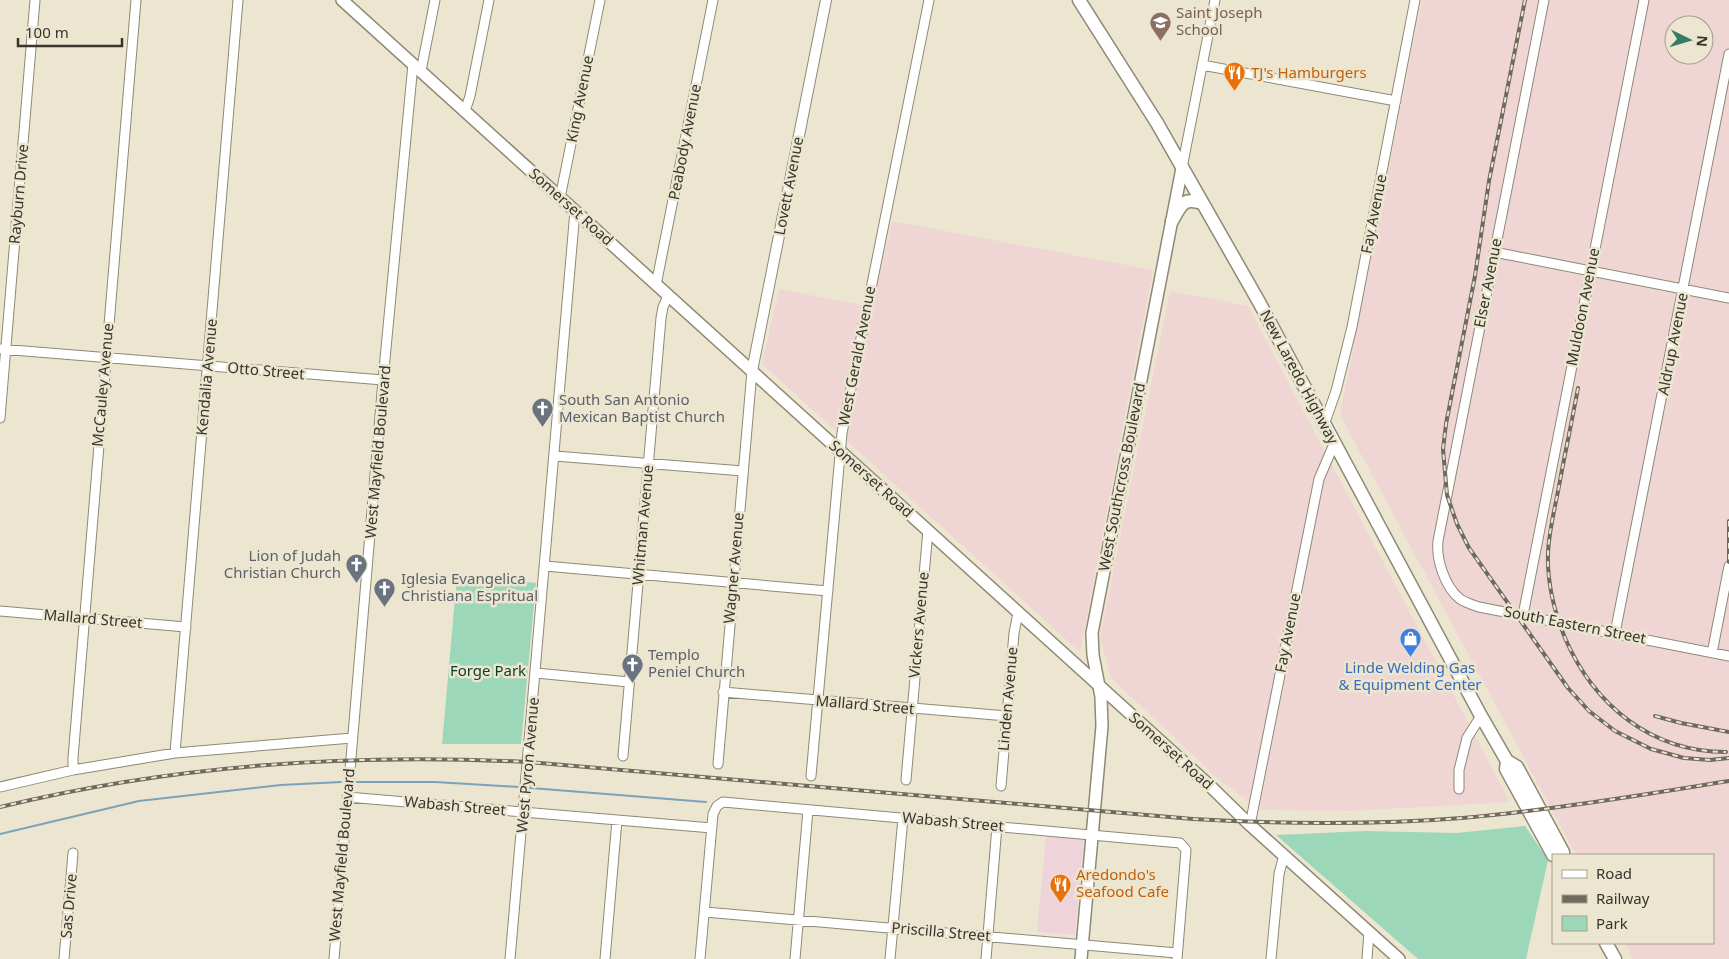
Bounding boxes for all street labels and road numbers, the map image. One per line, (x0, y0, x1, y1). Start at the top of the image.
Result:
street label: King Avenue (561, 54, 597, 144)
street label: Peabody Avenue (663, 82, 705, 201)
street label: Lovett Avenue (769, 135, 807, 237)
street label: Rayburn Drive (4, 143, 32, 245)
street label: Somerset Road (525, 163, 618, 249)
street label: Fay Avenue (1356, 172, 1391, 255)
street label: Elser Avenue (1469, 236, 1505, 329)
street label: Muldoon Avenue (1561, 246, 1603, 368)
street label: West Gerald Avenue (833, 284, 879, 427)
street label: Aldrup Avenue (1652, 291, 1692, 397)
street label: New Laredo Highway (1256, 306, 1344, 447)
street label: Kendalia Avenue (191, 318, 221, 436)
street label: McCauley Avenue (87, 322, 117, 448)
street label: Otto Street (227, 357, 306, 383)
street label: West Mayfield Boulevard (359, 364, 395, 539)
street label: West Southcross Boulevard (1093, 381, 1149, 573)
street label: Somerset Road (825, 435, 918, 521)
street label: Whitman Avenue (627, 464, 657, 586)
street label: Wagner Avenue (718, 511, 748, 624)
street label: Vickers Avenue (903, 571, 933, 679)
street label: Fay Avenue (1270, 591, 1305, 674)
street label: South Eastern Street (1502, 600, 1648, 648)
street label: Mallard Street (43, 604, 144, 632)
street label: Linden Avenue (992, 646, 1022, 752)
street label: Mallard Street (815, 690, 916, 718)
street label: West Pyron Avenue (511, 696, 543, 834)
street label: Somerset Road (1125, 707, 1218, 793)
street label: West Mayfield Boulevard (323, 767, 359, 942)
street label: Wabash Street (403, 791, 507, 819)
street label: Wabash Street (901, 807, 1005, 835)
street label: Sas Drive (55, 873, 81, 939)
street label: Priscilla Street (891, 917, 992, 945)

